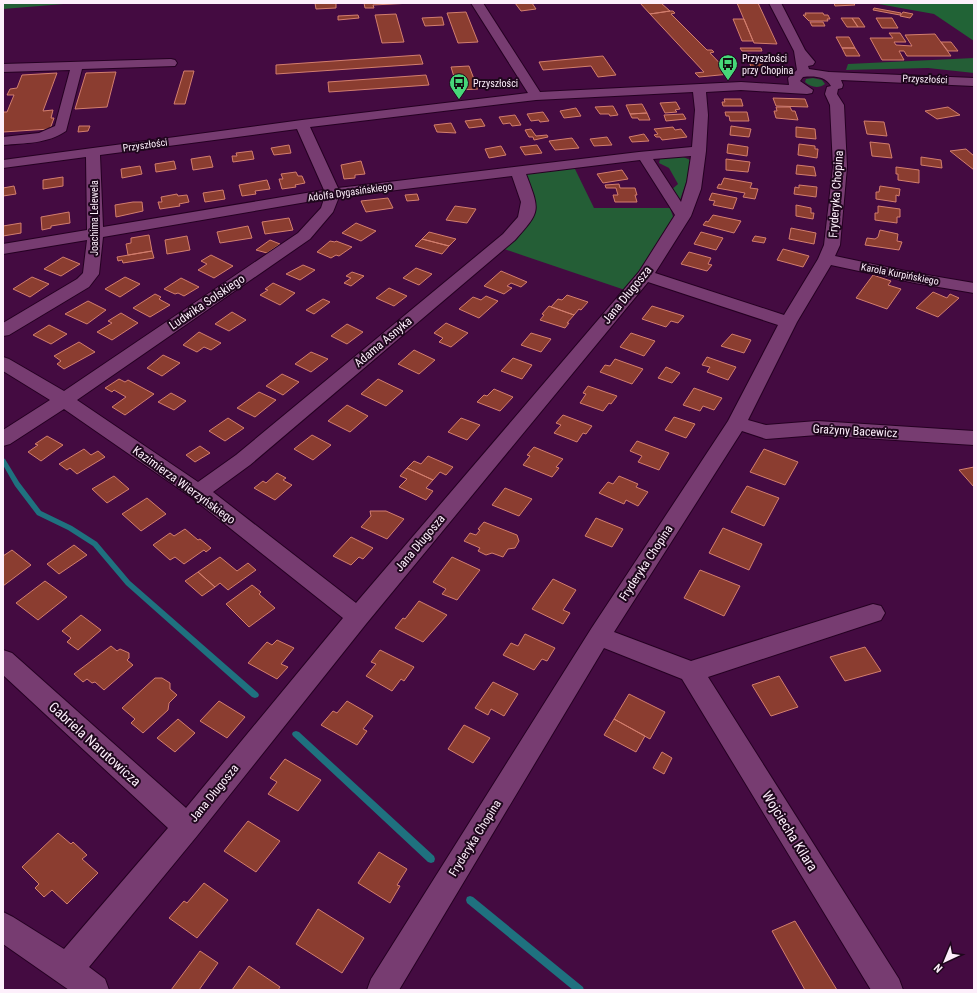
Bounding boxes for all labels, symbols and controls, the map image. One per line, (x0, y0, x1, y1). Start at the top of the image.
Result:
bus stop icon: Przyszłości przy Chopina (717, 53, 739, 81)
place label: Przyszłości przy Chopina (742, 53, 793, 76)
bus stop icon: Przyszłości (448, 72, 470, 100)
street label: Przyszłości (902, 73, 948, 85)
place label: Przyszłości (473, 78, 518, 89)
street label: Przyszłości (122, 136, 168, 154)
street label: Fryderyka Chopina (826, 150, 846, 238)
street label: Joachima Lelewela (89, 180, 100, 256)
street label: Adolfa Dygasińskiego (307, 181, 393, 203)
street label: Karola Kurpińskiego (860, 261, 940, 287)
street label: Jana Długosza (600, 263, 655, 327)
street label: Ludwika Solskiego (167, 272, 247, 332)
street label: Adama Asnyka (351, 314, 415, 370)
street label: Grażyny Bacewicz (812, 422, 898, 440)
street label: Kazimierza Wierzyńskiego (130, 443, 238, 527)
street label: Jana Długosza (392, 512, 448, 574)
street label: Fryderyka Chopina (616, 522, 676, 603)
street label: Gabriela Narutowicza (46, 699, 144, 789)
street label: Jana Długosza (187, 761, 242, 825)
street label: Wojciecha Kilara (759, 788, 821, 874)
street label: Fryderyka Chopina (446, 797, 504, 879)
north arrow (925, 941, 965, 981)
text: N (931, 961, 945, 975)

